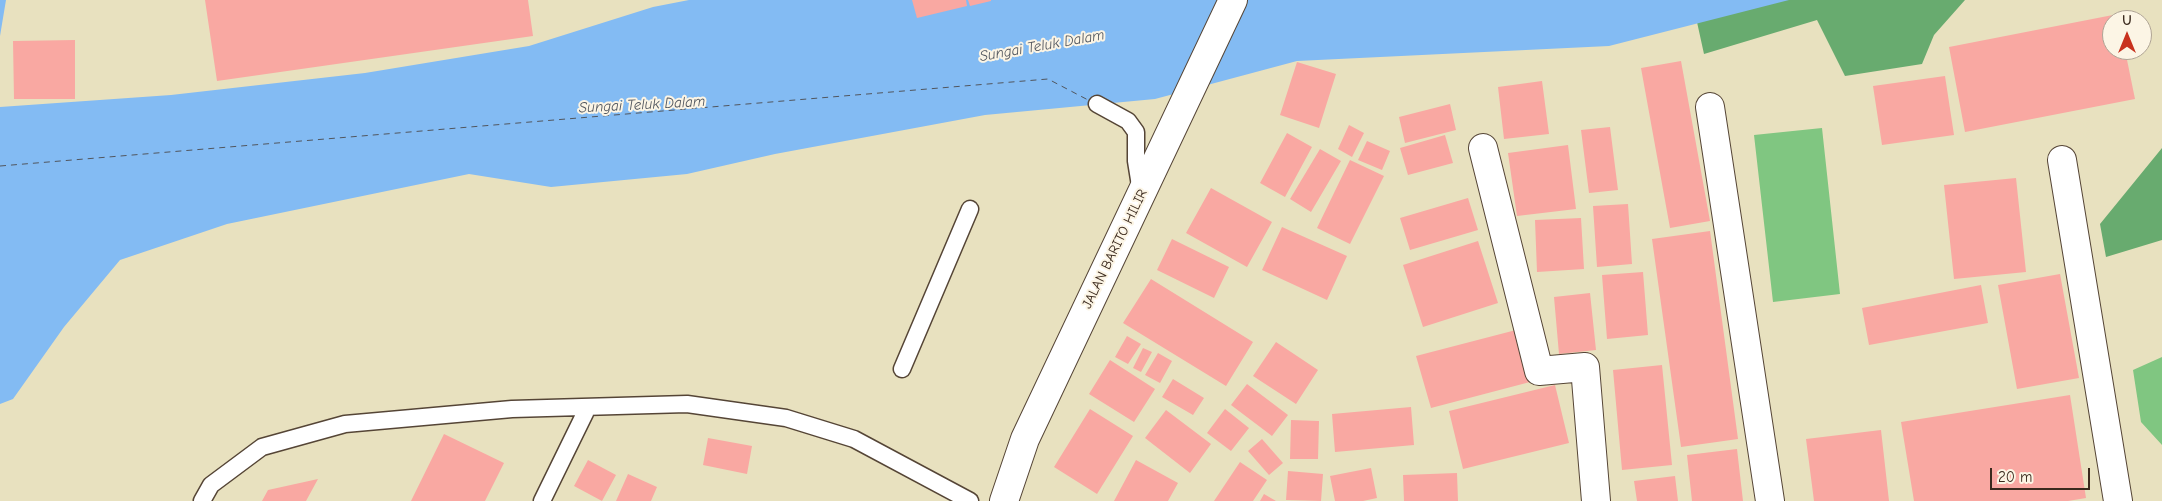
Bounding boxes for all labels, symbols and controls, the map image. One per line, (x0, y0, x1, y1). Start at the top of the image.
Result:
north arrow (2102, 10, 2152, 60)
text: U (2122, 12, 2132, 29)
water label: Sungai Teluk Dalam (978, 26, 1106, 66)
water label: Sungai Teluk Dalam (578, 93, 706, 117)
street label: JALAN BARITO HILIR (1079, 187, 1151, 311)
scale bar (1992, 458, 2092, 490)
text: 20 m (1998, 468, 2032, 486)

